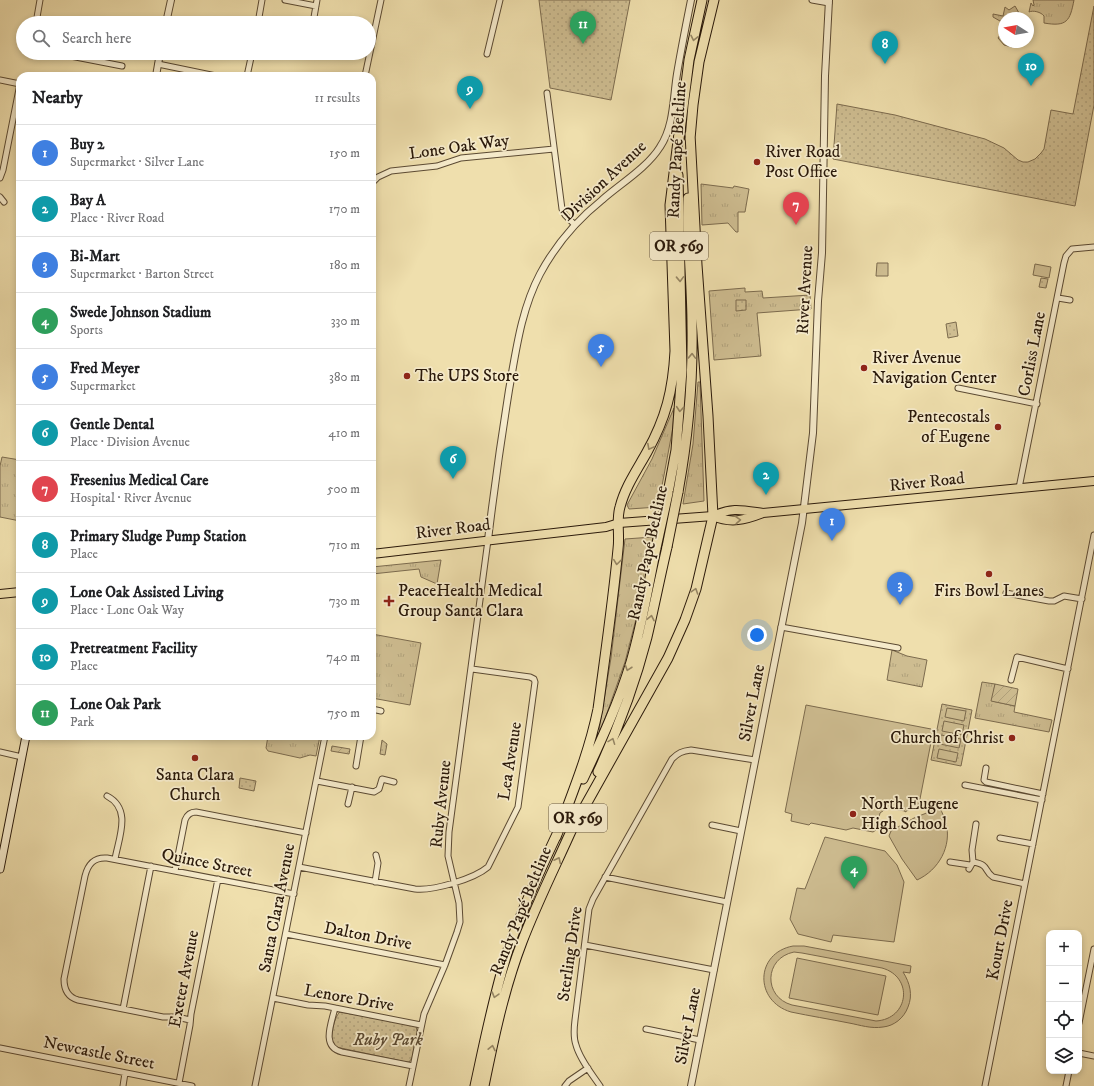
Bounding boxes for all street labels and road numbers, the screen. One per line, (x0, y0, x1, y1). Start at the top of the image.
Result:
street label: Randy Papé Beltline (662, 81, 692, 219)
street label: Lone Oak Way (407, 129, 512, 165)
street label: Division Avenue (557, 136, 651, 226)
road number: OR 569 (650, 232, 708, 260)
street label: River Avenue (792, 245, 818, 335)
street label: Corliss Lane (1013, 310, 1051, 398)
street label: River Road (888, 467, 966, 497)
street label: Randy Papé Beltline (623, 484, 673, 622)
street label: River Road (414, 513, 492, 545)
street label: Silver Lane (734, 663, 770, 743)
street label: Lea Avenue (493, 720, 527, 802)
street label: Ruby Avenue (425, 759, 457, 849)
road number: OR 569 (549, 804, 607, 832)
street label: Santa Clara Avenue (254, 842, 300, 974)
street label: Quince Street (160, 843, 255, 883)
street label: Randy Papé Beltline (485, 843, 557, 979)
street label: Kourt Drive (981, 898, 1019, 982)
street label: Sterling Drive (552, 905, 588, 1003)
street label: Dalton Drive (322, 917, 414, 955)
street label: Exeter Avenue (164, 928, 204, 1030)
street label: Lenore Drive (302, 979, 396, 1017)
street label: Silver Lane (670, 986, 706, 1066)
street label: Newcastle Street (41, 1031, 157, 1075)

